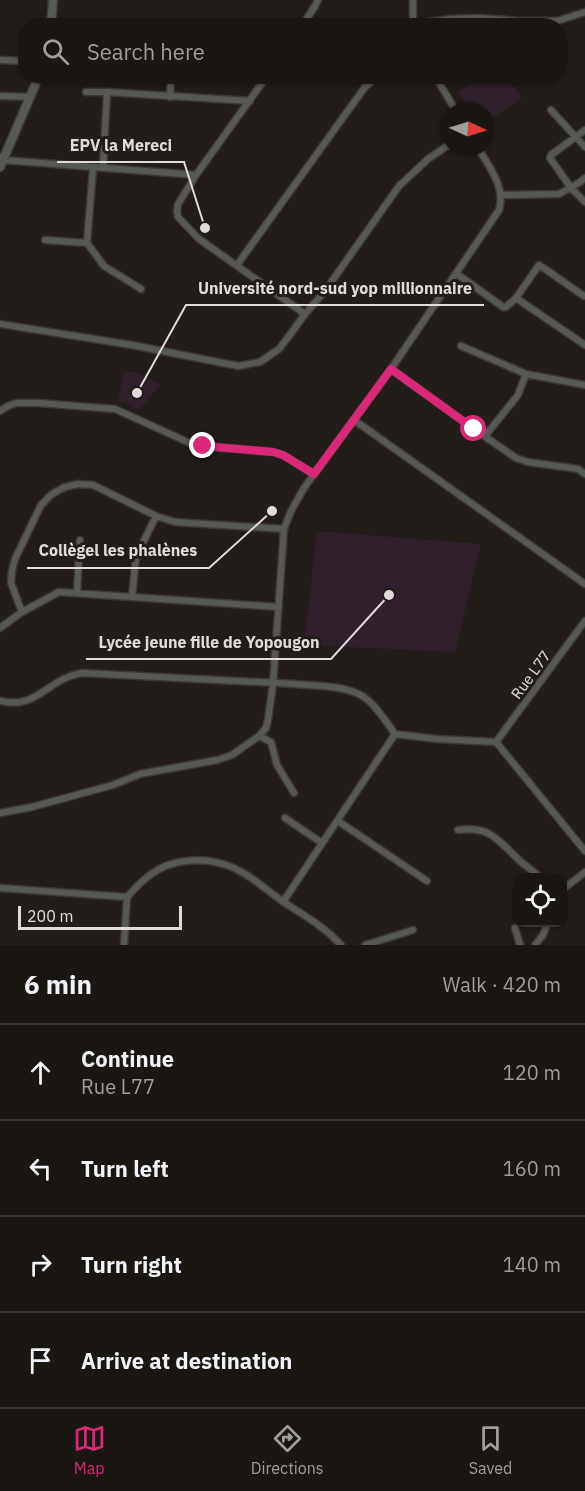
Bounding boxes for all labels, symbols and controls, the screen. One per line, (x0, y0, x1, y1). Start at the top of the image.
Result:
search box (18, 18, 567, 84)
icon: search (39, 35, 72, 68)
text: Search here (87, 37, 205, 66)
north arrow (441, 102, 495, 156)
callout: EPV la Mereci (57, 128, 184, 162)
text: EPV la Mereci (70, 135, 172, 155)
callout: Université nord-sud yop millionnaire (186, 271, 484, 305)
text: Université nord-sud yop millionnaire (198, 278, 472, 298)
route start (460, 415, 486, 441)
route end (189, 432, 215, 458)
callout: Collègel les phalènes (27, 534, 209, 568)
text: Collègel les phalènes (39, 540, 197, 560)
callout: Lycée jeune fille de Yopougon (86, 625, 331, 659)
text: Lycée jeune fille de Yopougon (99, 632, 319, 652)
street label: Rue L77 (507, 647, 555, 703)
map controls (513, 873, 567, 927)
button: locate (513, 873, 567, 927)
scale bar (18, 903, 182, 930)
text: 200 m (27, 906, 74, 926)
text: 6 min (24, 967, 92, 1001)
text: Walk · 420 m (443, 971, 561, 998)
text: Continue (81, 1044, 174, 1073)
icon: ahead (24, 1056, 57, 1089)
text: 120 m (503, 1059, 561, 1086)
text: Rue L77 (81, 1073, 155, 1100)
icon: left (24, 1152, 57, 1185)
text: Turn left (81, 1154, 169, 1183)
text: 160 m (503, 1155, 561, 1182)
icon: right (24, 1248, 57, 1281)
text: Turn right (81, 1250, 182, 1279)
text: 140 m (503, 1251, 561, 1278)
icon: arrive (24, 1344, 57, 1377)
text: Arrive at destination (81, 1346, 292, 1375)
tab: Map (73, 1422, 106, 1478)
tab: Directions (251, 1422, 324, 1478)
tab: Saved (469, 1422, 512, 1478)

